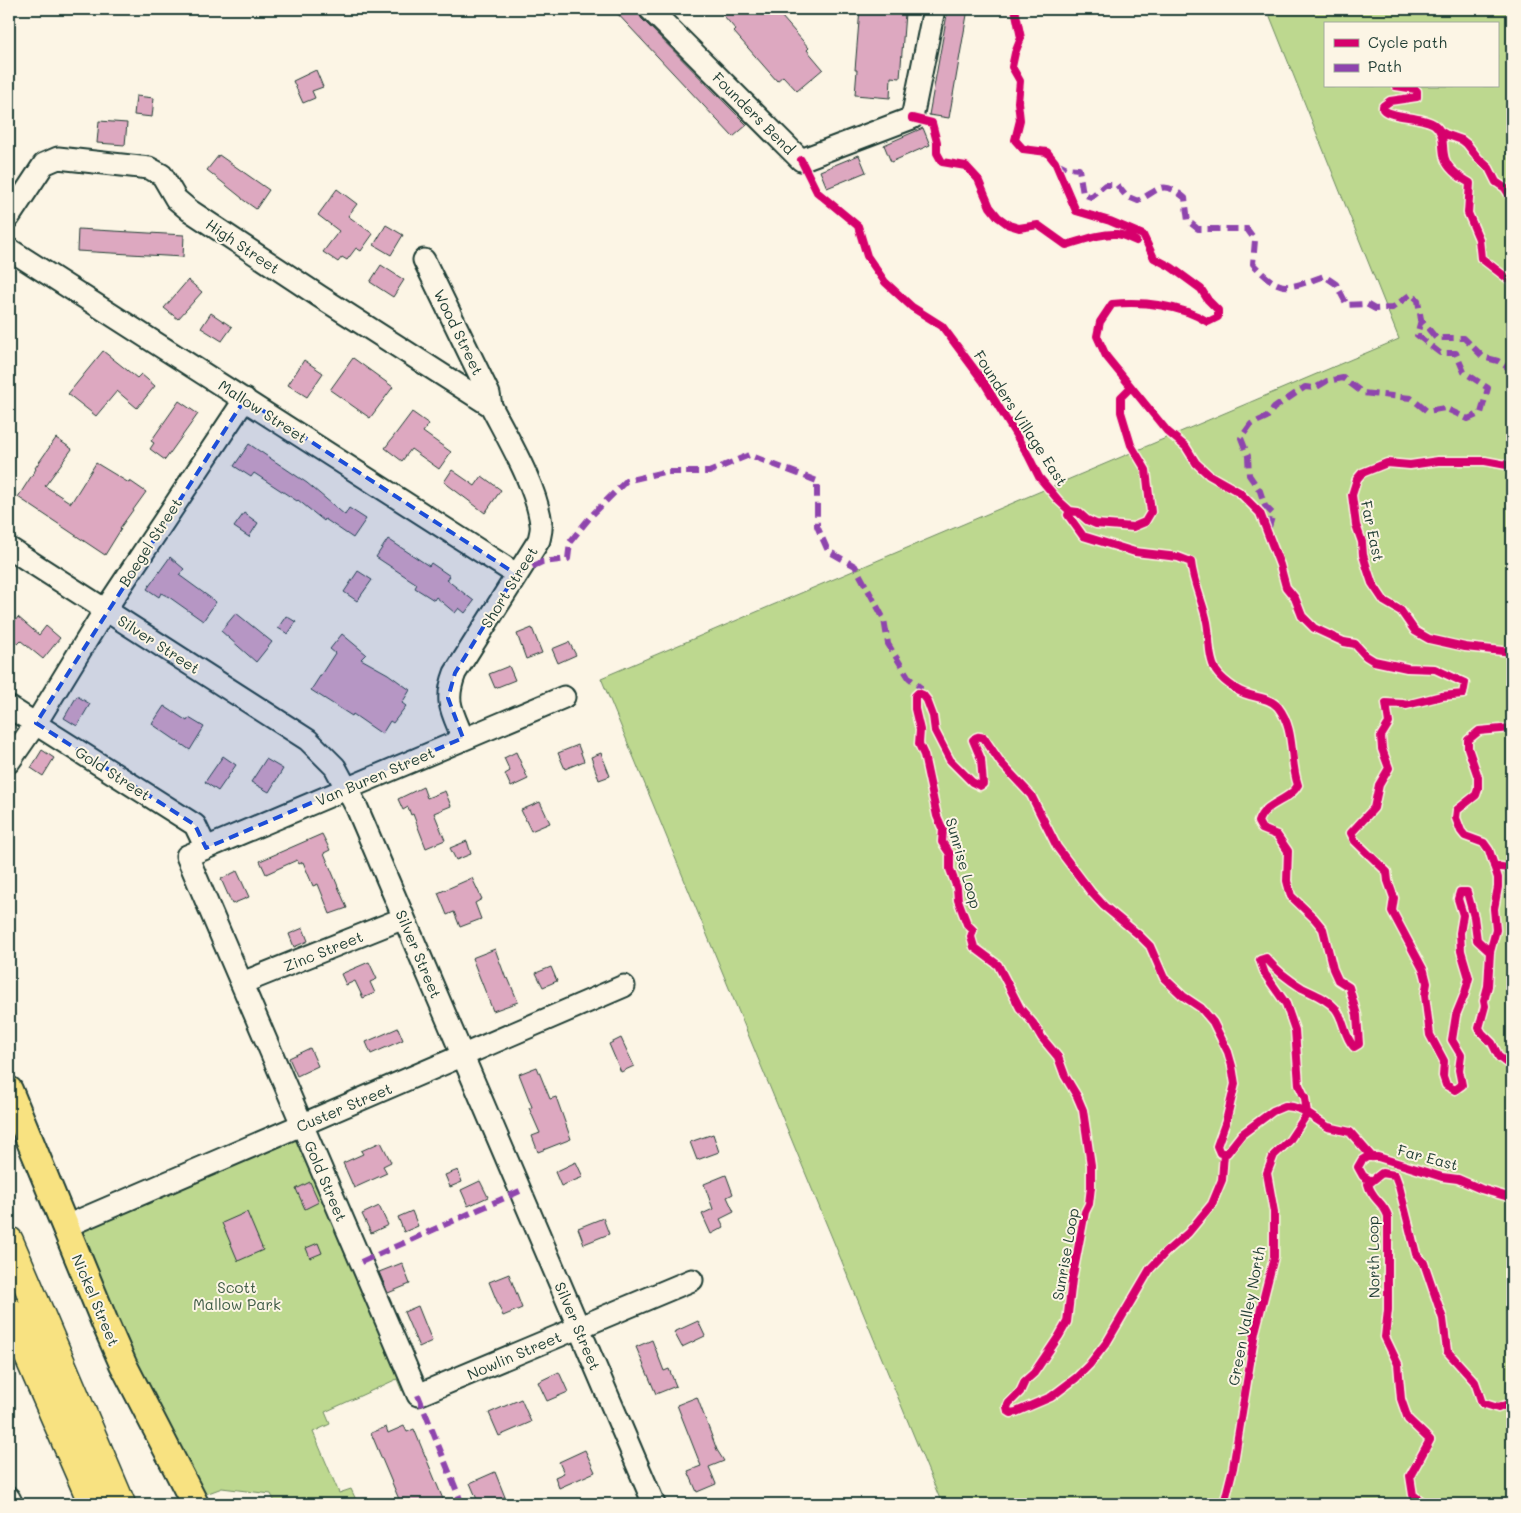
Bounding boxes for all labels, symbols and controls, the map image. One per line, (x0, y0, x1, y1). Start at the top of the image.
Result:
legend (1324, 22, 1498, 88)
text: Cycle path (1368, 32, 1447, 52)
text: Path (1368, 56, 1402, 76)
street label: Founders Bend (709, 68, 799, 158)
street label: High Street (202, 214, 284, 278)
street label: Wood Street (430, 286, 488, 378)
street label: Founders Village East (970, 346, 1072, 490)
street label: Mallow Street (215, 375, 311, 447)
street label: Boegel Street (114, 494, 186, 590)
street label: Far East (1357, 499, 1389, 563)
street label: Short Street (476, 542, 542, 632)
street label: Silver Street (114, 610, 204, 678)
street label: Gold Street (72, 741, 154, 805)
street label: Van Buren Street (313, 742, 437, 810)
street label: Sunrise Loop (942, 815, 986, 911)
street label: Silver Street (391, 907, 447, 1001)
street label: Zinc Street (280, 926, 366, 976)
street label: Custer Street (293, 1078, 395, 1136)
street label: Gold Street (300, 1138, 352, 1224)
street label: Far East (1396, 1139, 1460, 1175)
street label: Sunrise Loop (1047, 1206, 1083, 1302)
street label: North Loop (1362, 1216, 1384, 1298)
street label: Green Valley North (1223, 1245, 1269, 1387)
street label: Nickel Street (68, 1251, 124, 1349)
park label: Scott Mallow Park (193, 1277, 281, 1314)
street label: Silver Street (550, 1279, 606, 1373)
street label: Nowlin Street (464, 1326, 564, 1384)

